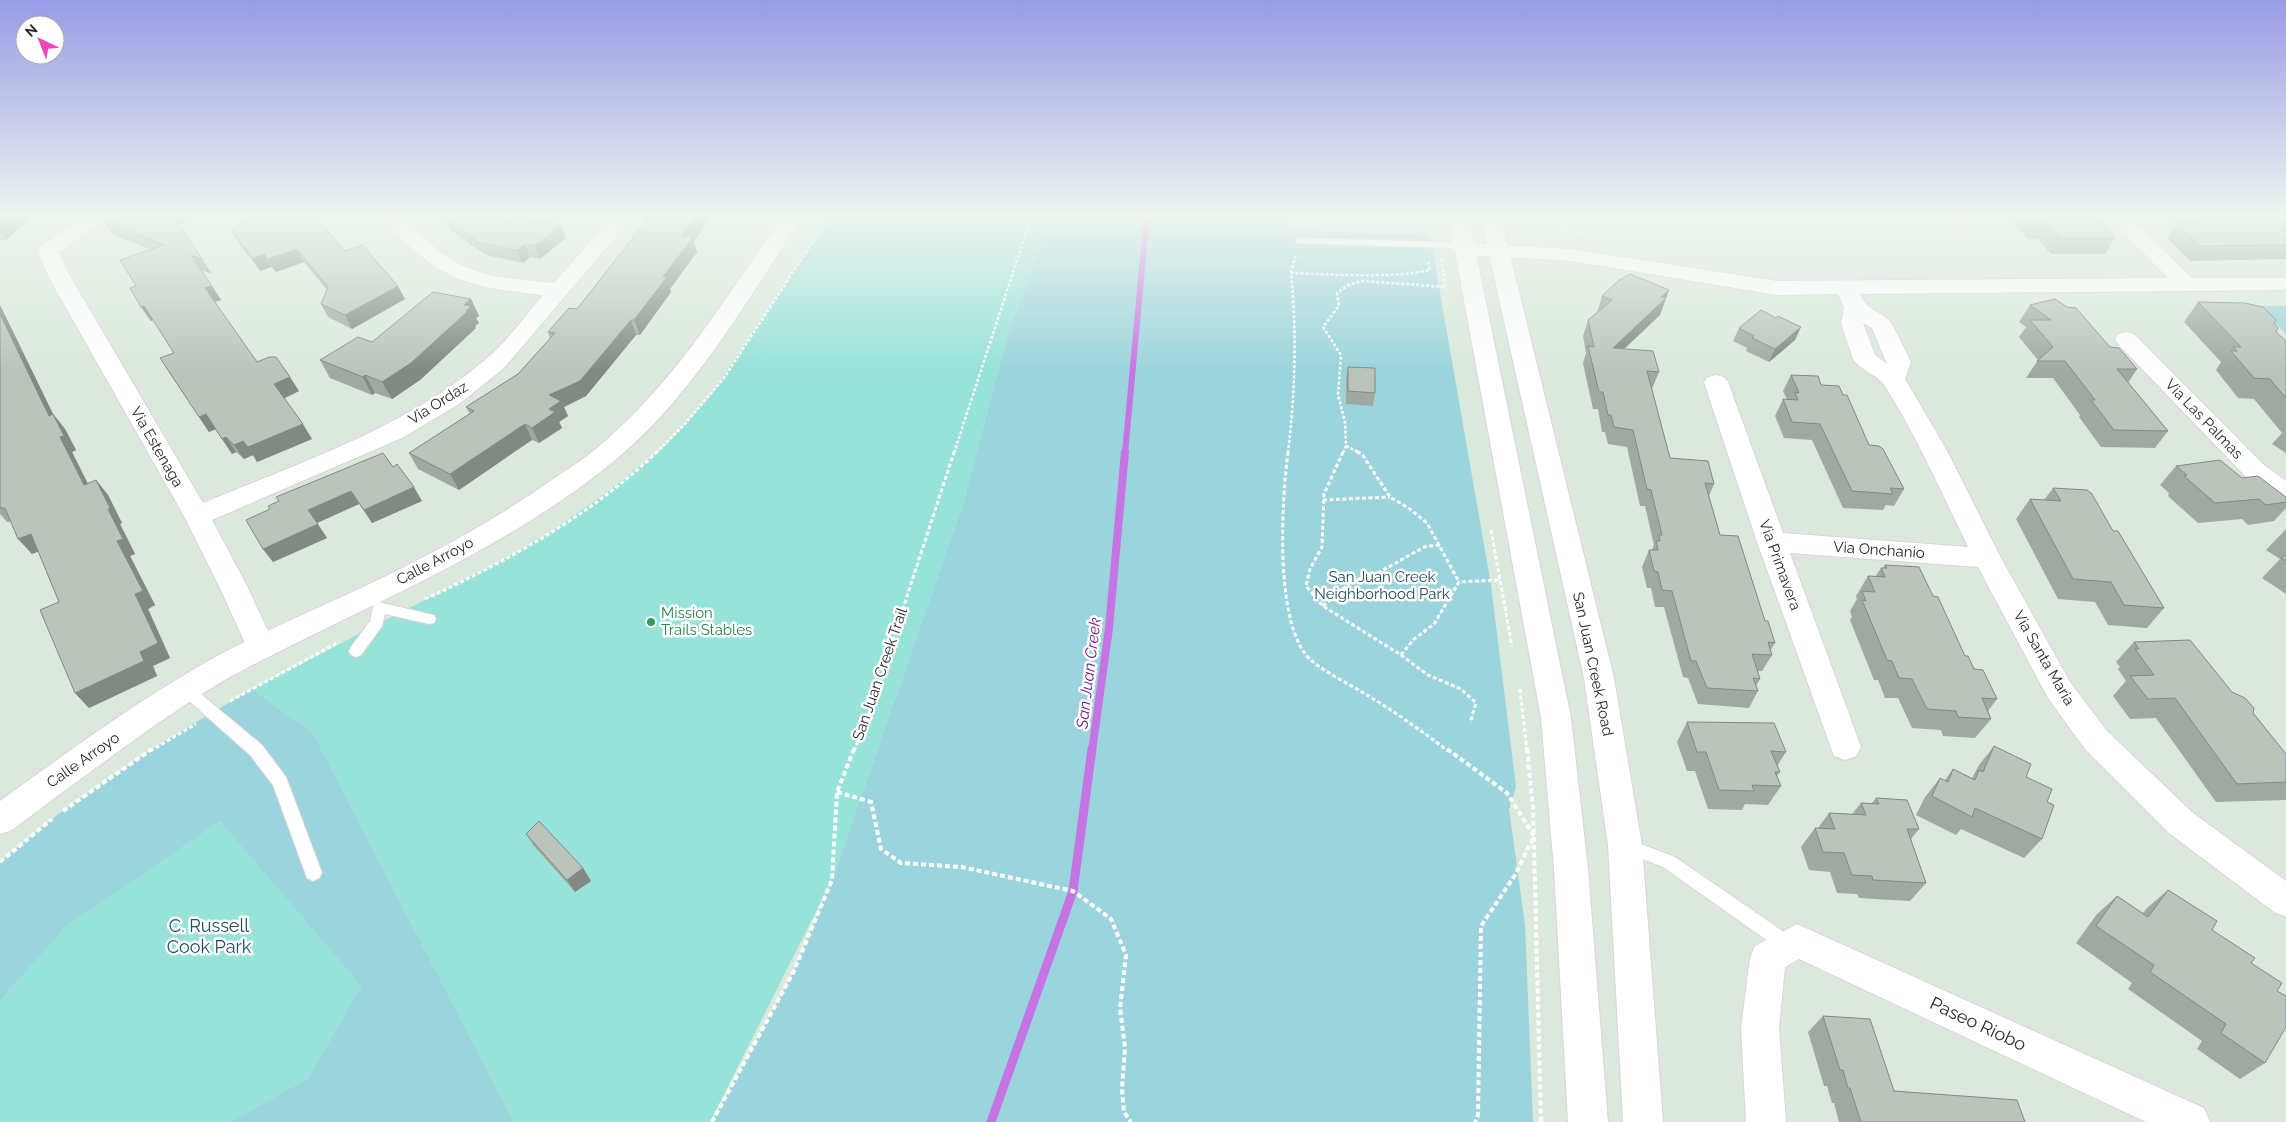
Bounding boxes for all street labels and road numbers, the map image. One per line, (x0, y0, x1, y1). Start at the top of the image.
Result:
street label: Via Las Palmas (2161, 375, 2247, 463)
street label: Via Ordaz (405, 378, 471, 428)
street label: Via Estenaga (127, 404, 187, 490)
street label: Via Primavera (1755, 517, 1805, 613)
street label: Calle Arroyo (393, 533, 477, 589)
street label: Via Onchanio (1833, 538, 1925, 562)
street label: San Juan Creek Road (1569, 590, 1617, 738)
street label: San Juan Creek Trail (849, 604, 911, 743)
street label: Via Santa Maria (2010, 607, 2078, 709)
street label: Calle Arroyo (43, 728, 123, 792)
street label: Paseo Riobo (1927, 992, 2030, 1055)

